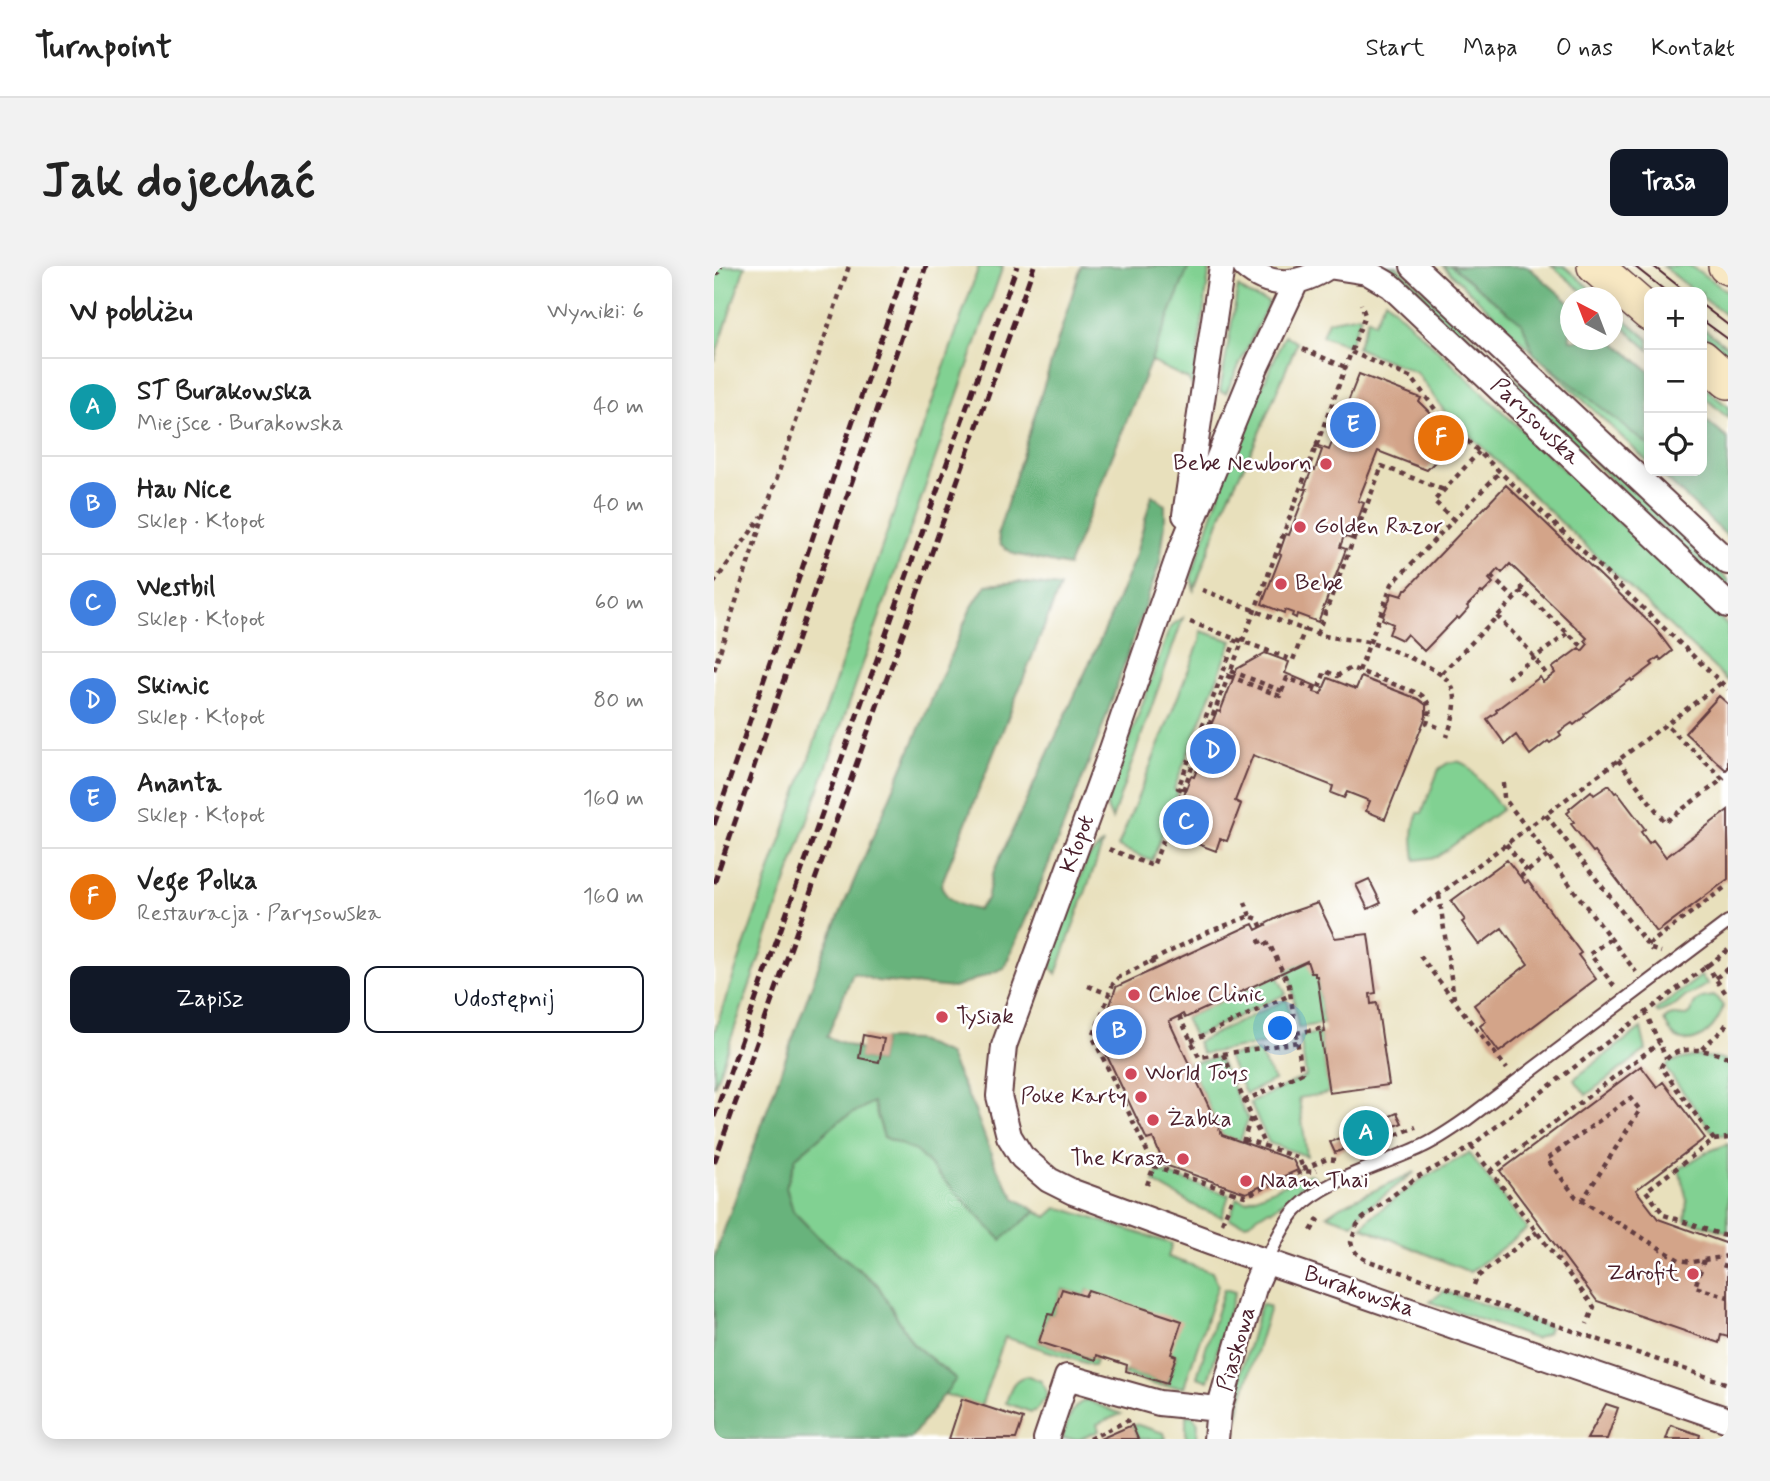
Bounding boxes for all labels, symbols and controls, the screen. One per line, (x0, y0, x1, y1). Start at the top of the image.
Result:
text: Turnpoint (35, 26, 172, 70)
text: Start (1366, 33, 1425, 64)
text: Mapa (1463, 33, 1518, 64)
text: O nas (1556, 33, 1613, 64)
text: Kontakt (1651, 33, 1735, 64)
button: Trasa (1610, 149, 1728, 216)
text: Jak dojechać (42, 150, 315, 215)
north arrow (1560, 287, 1623, 350)
map controls (1644, 287, 1707, 476)
button: + (1644, 287, 1707, 350)
text: W pobliżu (70, 292, 193, 331)
text: Wyniki: 6 (547, 297, 644, 327)
button: − (1644, 350, 1707, 413)
street label: Parysowska (1484, 372, 1587, 472)
text: ST Burakowska (137, 375, 312, 409)
text: A (85, 392, 101, 422)
text: 40 m (593, 392, 644, 422)
pin: E (1330, 399, 1376, 451)
text: Miejsce · Burakowska (137, 409, 344, 439)
pin: F (1418, 412, 1464, 464)
button: locate (1644, 413, 1707, 476)
place label: Bebe Newborn (1173, 449, 1312, 479)
marker: Bebe Newborn (1318, 456, 1334, 472)
text: Hau Nice (137, 473, 231, 507)
text: B (86, 490, 100, 520)
text: 40 m (593, 490, 644, 520)
text: Sklep · Kłopot (137, 507, 265, 537)
place label: Golden Razor (1314, 512, 1443, 542)
marker: Golden Razor (1292, 519, 1308, 535)
place label: Bebe (1295, 569, 1343, 599)
text: Westbil (137, 571, 215, 605)
marker: Bebe (1273, 576, 1289, 592)
text: C (85, 588, 101, 618)
text: 60 m (595, 588, 644, 618)
text: Sklep · Kłopot (137, 605, 265, 635)
text: Skinic (137, 669, 209, 703)
text: D (85, 686, 101, 716)
text: 80 m (593, 686, 644, 716)
text: Sklep · Kłopot (137, 703, 265, 733)
pin: D (1190, 725, 1236, 777)
text: Ananta (137, 767, 221, 801)
text: E (86, 784, 100, 814)
text: 160 m (583, 784, 644, 814)
pin: C (1163, 796, 1209, 848)
text: Sklep · Kłopot (137, 801, 265, 831)
street label: Kłopot (1054, 811, 1102, 877)
text: Vege Polka (137, 865, 258, 899)
text: F (87, 882, 99, 912)
text: 160 m (583, 882, 644, 912)
text: Restauracja · Parysowska (137, 899, 381, 929)
button: Zapisz (70, 966, 350, 1033)
button: Udostępnij (364, 966, 644, 1033)
place label: Chloe Clinic (1148, 980, 1265, 1010)
marker: Chloe Clinic (1126, 987, 1142, 1003)
place label: Tysiak (956, 1002, 1014, 1032)
pin: B (1096, 1006, 1142, 1058)
marker: Tysiak (934, 1009, 950, 1025)
your location (1263, 1011, 1297, 1045)
place label: World Toys (1145, 1059, 1248, 1089)
marker: World Toys (1123, 1066, 1139, 1082)
place label: Poke Karty (1021, 1082, 1127, 1112)
marker: Poke Karty (1133, 1089, 1149, 1105)
place label: Żabka (1167, 1105, 1232, 1135)
pin: A (1343, 1107, 1389, 1159)
marker: Żabka (1145, 1112, 1161, 1128)
place label: The Krasa (1070, 1144, 1169, 1174)
marker: The Krasa (1175, 1151, 1191, 1167)
place label: Naam Thai (1260, 1166, 1369, 1196)
marker: Naam Thai (1238, 1173, 1254, 1189)
street label: Burakowska (1300, 1259, 1418, 1325)
place label: Zdrofit (1607, 1259, 1679, 1289)
marker: Zdrofit (1685, 1266, 1701, 1282)
street label: Piaskowa (1211, 1303, 1263, 1395)

